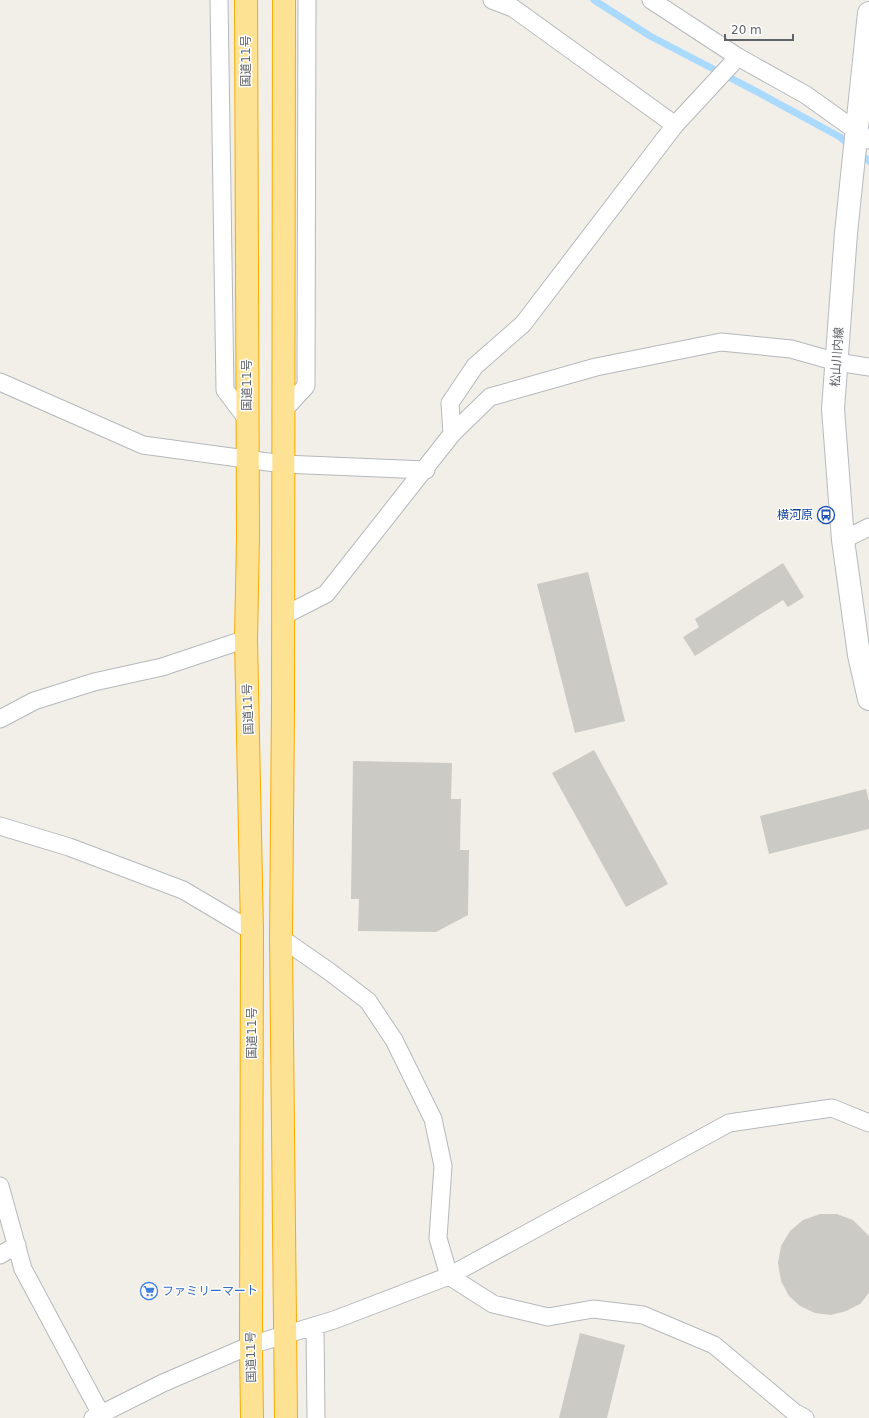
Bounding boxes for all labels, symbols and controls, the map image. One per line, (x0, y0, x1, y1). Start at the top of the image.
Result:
scale bar (725, 16, 793, 42)
text: 20 m (731, 23, 762, 37)
street label: 国道11号 (239, 35, 253, 87)
street label: 松山川内線 (828, 327, 846, 387)
street label: 国道11号 (240, 359, 254, 411)
bus stop icon: 横河原 (816, 505, 836, 525)
place label: 横河原 (777, 508, 813, 522)
street label: 国道11号 (240, 683, 256, 735)
street label: 国道11号 (245, 1007, 259, 1059)
supermarket icon: ファミリーマート (139, 1281, 159, 1301)
place label: ファミリーマート (162, 1284, 258, 1298)
street label: 国道11号 (244, 1331, 258, 1383)

